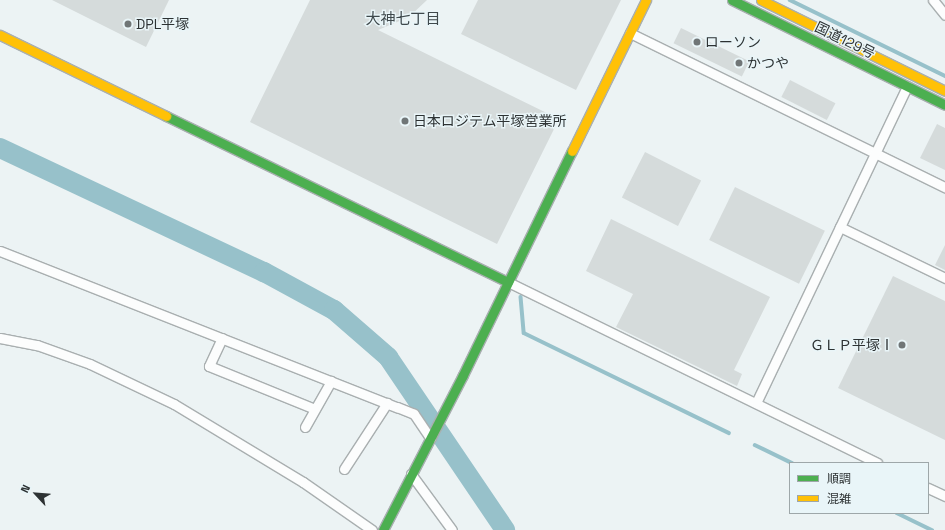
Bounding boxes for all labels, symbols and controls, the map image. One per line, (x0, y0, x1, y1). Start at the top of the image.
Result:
district label: 大神七丁目 (366, 10, 440, 28)
place label: DPL平塚 (136, 16, 189, 32)
street label: 国道129号 (812, 18, 878, 62)
marker: DPL平塚 (123, 19, 133, 29)
place label: ローソン (705, 34, 761, 50)
marker: ローソン (692, 37, 702, 47)
place label: かつや (747, 55, 789, 71)
marker: かつや (734, 58, 744, 68)
place label: 日本ロジテム平塚営業所 (413, 113, 567, 129)
marker: 日本ロジテム平塚営業所 (400, 116, 410, 126)
place label: ＧＬＰ平塚Ⅰ (810, 337, 894, 353)
marker: ＧＬＰ平塚Ⅰ (897, 340, 907, 350)
legend (789, 462, 929, 514)
text: 順調 (827, 471, 851, 487)
north arrow (16, 474, 56, 514)
text: N (17, 482, 33, 495)
text: 混雑 (827, 491, 851, 507)

